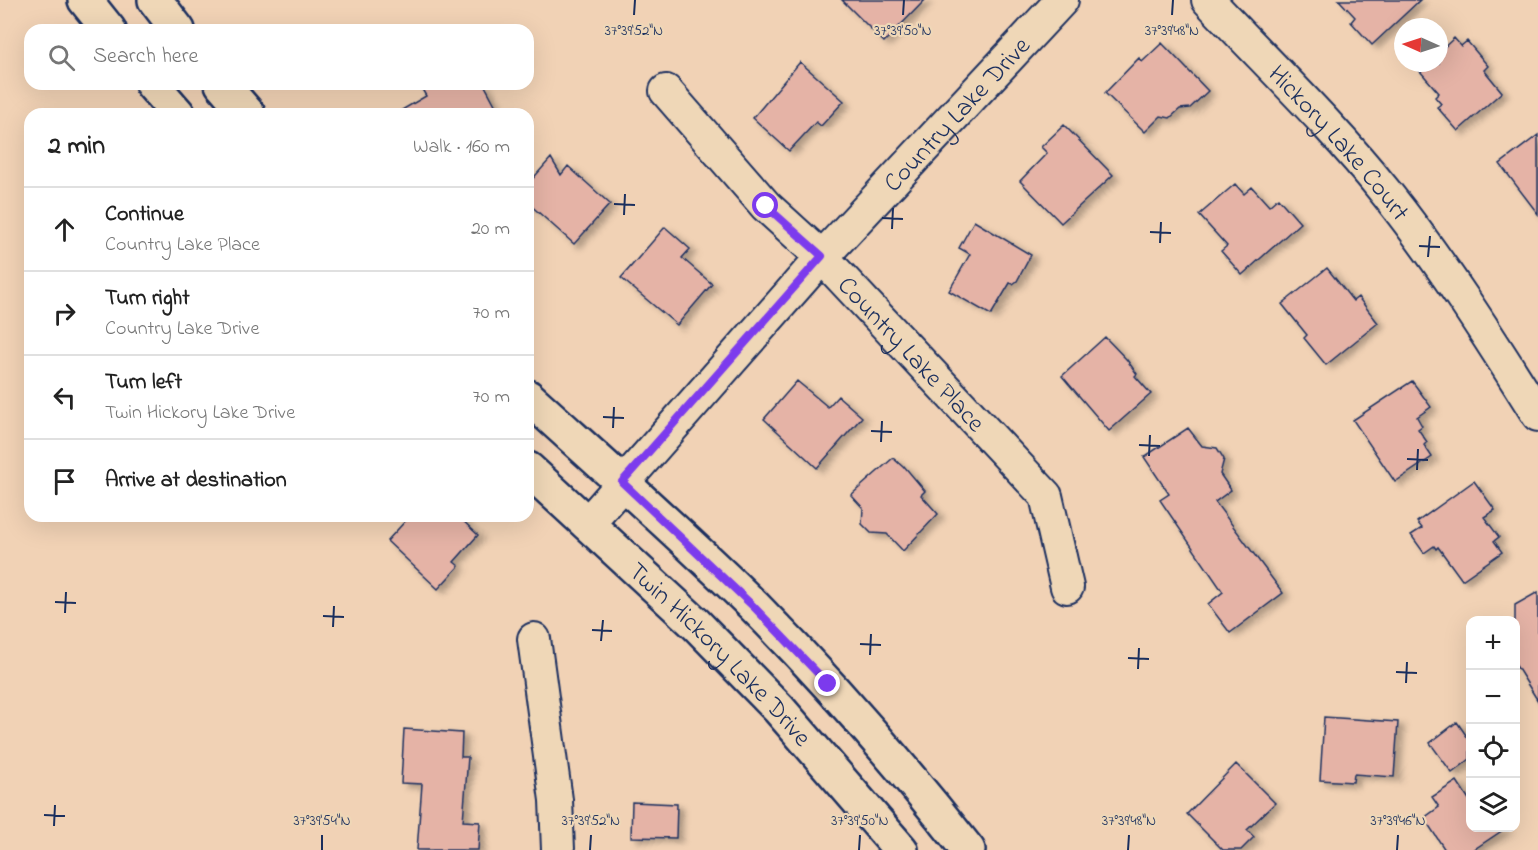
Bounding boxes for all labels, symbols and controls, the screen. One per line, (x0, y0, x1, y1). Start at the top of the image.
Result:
north arrow (1394, 18, 1448, 72)
text: 37°39'52"N (605, 20, 663, 42)
text: 37°39'50"N (874, 20, 932, 42)
text: 37°39'48"N (1145, 20, 1199, 42)
search box (24, 24, 534, 90)
street label: Country Lake Drive (876, 29, 1041, 202)
icon: search (45, 41, 78, 74)
text: Search here (93, 41, 198, 73)
street label: Hickory Lake Court (1258, 57, 1418, 230)
text: 2 min (48, 128, 105, 166)
text: Walk · 160 m (413, 133, 510, 162)
route start (752, 192, 778, 218)
text: Continue (105, 199, 184, 231)
icon: ahead (48, 213, 81, 246)
text: 20 m (471, 215, 510, 244)
text: Country Lake Place (105, 231, 260, 260)
street label: Country Lake Place (827, 269, 993, 442)
text: Turn right (105, 283, 190, 315)
icon: right (48, 297, 81, 330)
text: 70 m (473, 299, 510, 328)
text: Country Lake Drive (105, 315, 259, 344)
text: Turn left (105, 367, 182, 399)
icon: left (48, 381, 81, 414)
text: 70 m (473, 383, 510, 412)
text: Twin Hickory Lake Drive (105, 399, 295, 428)
icon: arrive (48, 465, 81, 498)
text: Arrive at destination (105, 465, 287, 497)
street label: Twin Hickory Lake Drive (618, 554, 820, 756)
map controls (1466, 616, 1520, 832)
button: + (1466, 616, 1520, 670)
route end (814, 670, 840, 696)
button: − (1466, 670, 1520, 724)
button: locate (1466, 724, 1520, 778)
button: layers (1466, 778, 1520, 832)
text: 37°39'54"N (293, 810, 351, 832)
text: 37°39'52"N (562, 810, 620, 832)
text: 37°39'50"N (831, 810, 889, 832)
text: 37°39'48"N (1102, 810, 1156, 832)
text: 37°39'46"N (1370, 810, 1426, 832)

